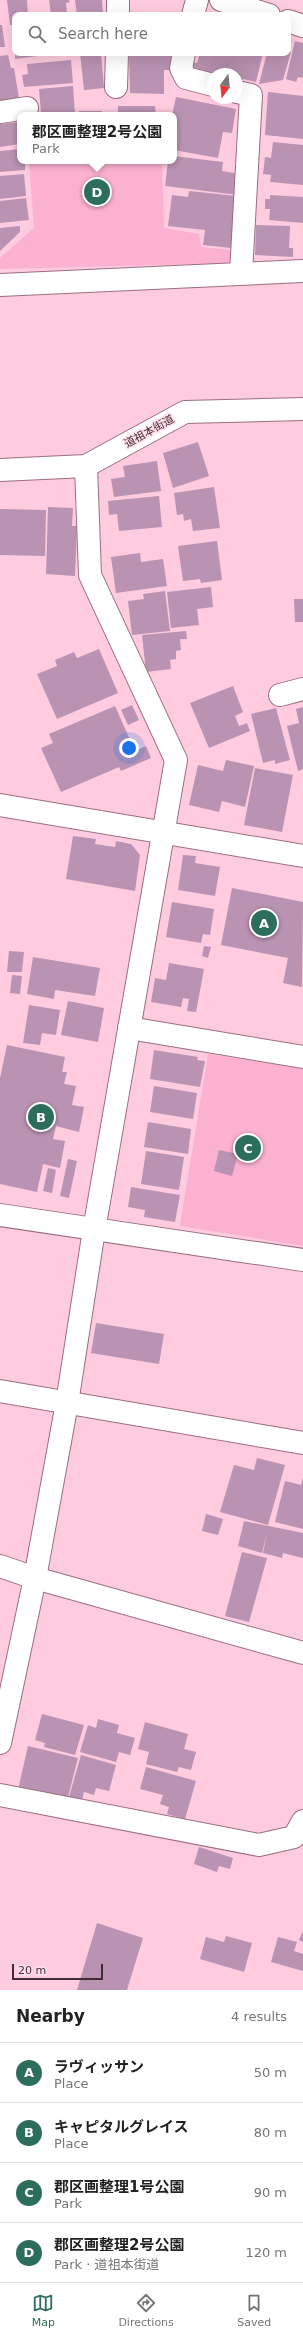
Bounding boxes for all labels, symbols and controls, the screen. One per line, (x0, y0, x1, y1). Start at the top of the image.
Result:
search box (12, 12, 291, 56)
icon: search (26, 23, 48, 45)
text: Search here (58, 25, 148, 43)
north arrow (207, 68, 243, 104)
popup (17, 112, 177, 164)
text: 郡区画整理2号公園 (32, 123, 162, 141)
text: Park (32, 141, 60, 156)
pin: D (84, 177, 110, 207)
street label: 道祖本街道 (122, 412, 176, 450)
your location (119, 738, 139, 758)
pin: A (251, 908, 277, 938)
pin: B (28, 1102, 54, 1132)
pin: C (235, 1133, 261, 1163)
scale bar (12, 1962, 103, 1981)
text: 20 m (18, 1964, 46, 1977)
text: Nearby (16, 2006, 85, 2026)
text: 4 results (231, 2009, 287, 2024)
text: ラヴィッサン (54, 2058, 144, 2076)
text: A (24, 2065, 34, 2080)
text: 50 m (254, 2065, 287, 2080)
text: Place (54, 2076, 89, 2091)
text: キャピタルグレイス (54, 2118, 189, 2136)
text: B (24, 2125, 34, 2140)
text: 80 m (254, 2125, 287, 2140)
text: Place (54, 2136, 89, 2151)
text: 郡区画整理1号公園 (54, 2178, 184, 2196)
text: C (24, 2185, 34, 2200)
text: 90 m (254, 2185, 287, 2200)
text: Park (54, 2196, 82, 2211)
text: 郡区画整理2号公園 (54, 2236, 184, 2254)
text: D (24, 2245, 34, 2260)
text: 120 m (245, 2245, 287, 2260)
text: Park · 道祖本街道 (54, 2257, 160, 2272)
tab: Map (32, 2292, 55, 2329)
tab: Directions (118, 2292, 174, 2329)
tab: Saved (237, 2292, 271, 2329)

